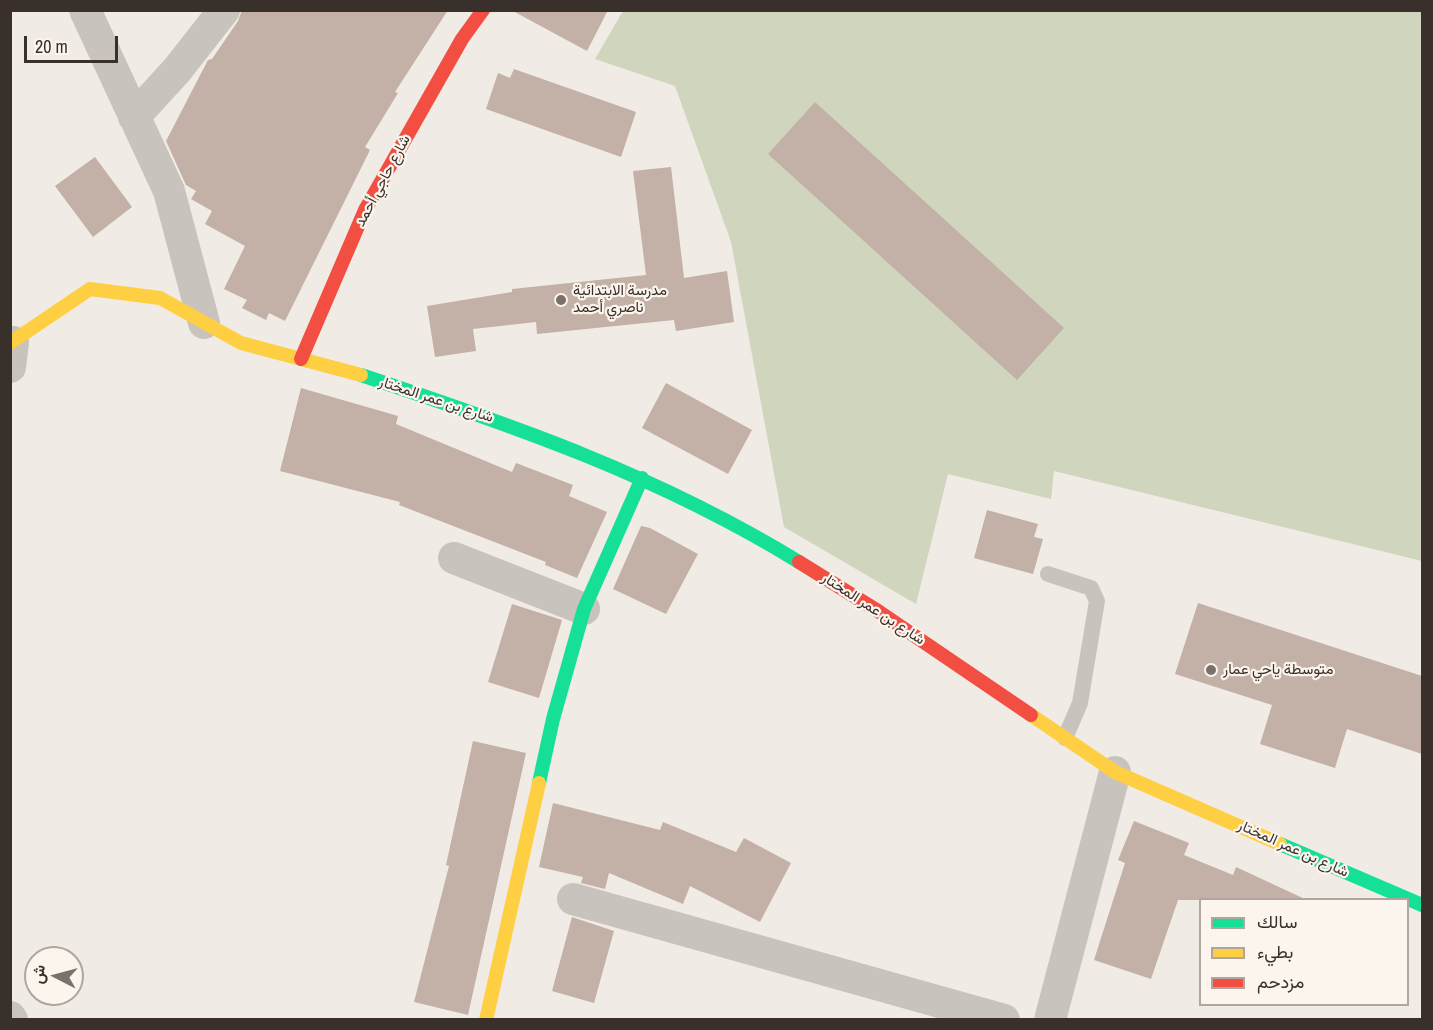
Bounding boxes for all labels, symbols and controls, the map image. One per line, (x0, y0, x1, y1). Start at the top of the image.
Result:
scale bar (27, 24, 122, 62)
text: 20 m (35, 34, 68, 59)
street label: شارع حاجي أحمد (351, 132, 415, 230)
place label: مدرسة الابتدائية ناصري أحمد (573, 282, 667, 317)
marker: مدرسة الابتدائية ناصري أحمد (554, 293, 568, 307)
street label: شارع بن عمر المختار (376, 373, 496, 427)
street label: شارع بن عمر المختار (818, 569, 928, 649)
place label: متوسطة ياحي عمار (1223, 661, 1333, 679)
marker: متوسطة ياحي عمار (1204, 663, 1218, 677)
street label: شارع بن عمر المختار (1235, 817, 1351, 881)
legend (1199, 898, 1409, 1006)
text: سالك (1257, 909, 1297, 934)
text: بطيء (1257, 939, 1293, 964)
north arrow (24, 946, 84, 1006)
text: ش (26, 964, 50, 985)
text: مزدحم (1257, 969, 1304, 994)

